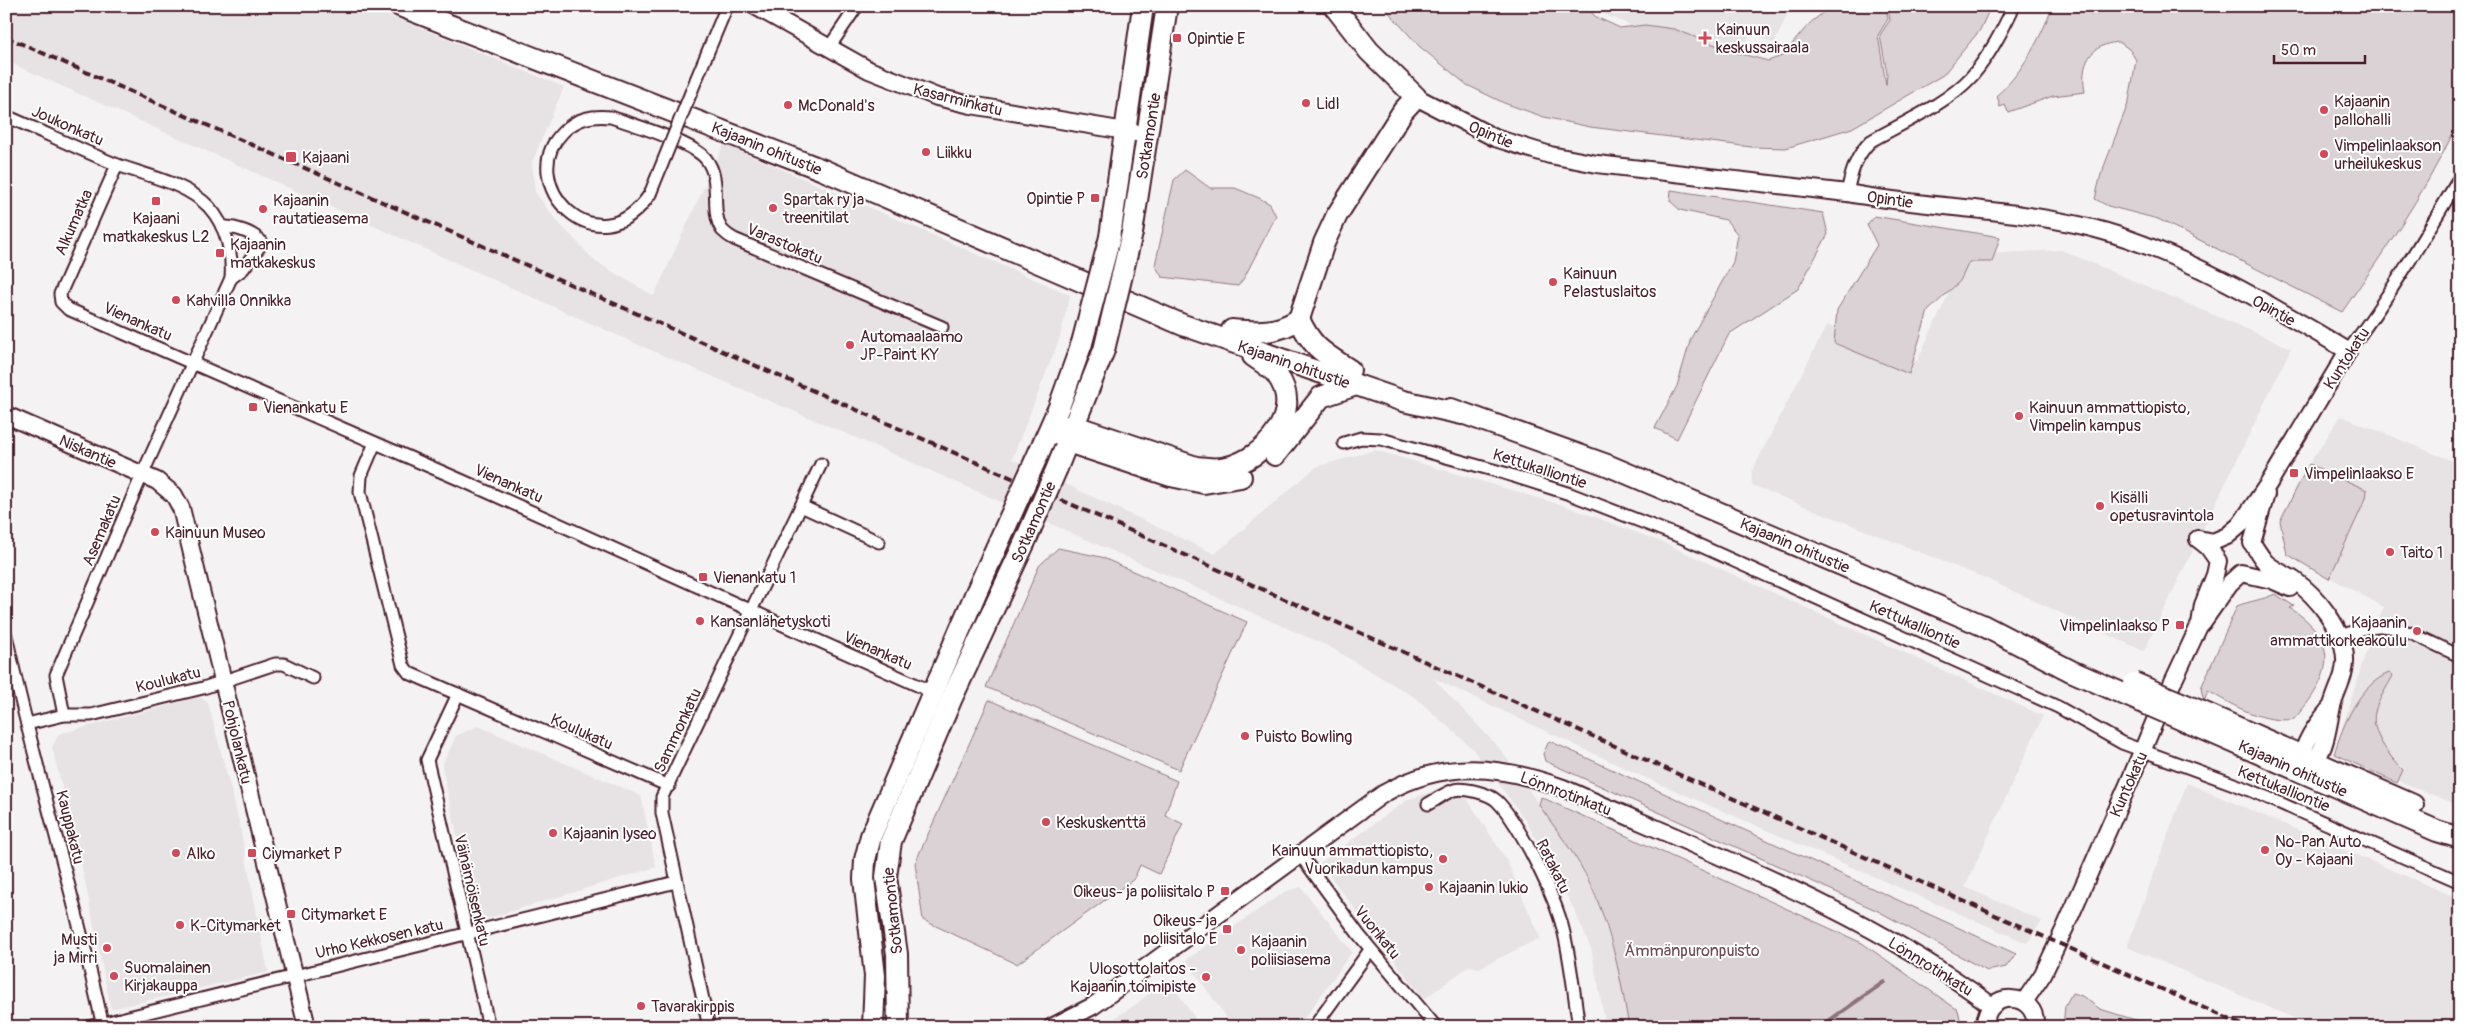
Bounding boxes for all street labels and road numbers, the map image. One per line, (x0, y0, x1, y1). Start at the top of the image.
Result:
street label: Kasarminkatu (911, 79, 1005, 121)
street label: Sotkamontie (1132, 91, 1166, 181)
street label: Joukonkatu (29, 101, 107, 151)
street label: Opintie (1465, 117, 1516, 153)
street label: Kajaanin ohitustie (708, 118, 825, 180)
street label: Alkumatka (51, 186, 97, 259)
street label: Opintie (1865, 187, 1914, 213)
street label: Varastokatu (744, 219, 826, 269)
street label: Opintie (2248, 291, 2299, 331)
street label: Vienankatu (100, 298, 175, 346)
street label: Kuntokatu (2319, 324, 2374, 393)
street label: Kajaanin ohitustie (1235, 336, 1353, 394)
street label: Niskantie (56, 430, 119, 473)
street label: Kettukalliontie (1490, 444, 1589, 494)
street label: Vienankatu (471, 460, 546, 508)
street label: Sotkamontie (1007, 478, 1061, 566)
street label: Asemakatu (78, 492, 126, 569)
street label: Kajaanin ohitustie (1737, 514, 1853, 578)
street label: Kettukalliontie (1866, 596, 1963, 654)
street label: Vienankatu (840, 627, 915, 675)
street label: Koulukatu (134, 662, 203, 698)
street label: Sammonkatu (650, 685, 706, 776)
street label: Pohjolankatu (218, 698, 256, 786)
street label: Koulukatu (547, 709, 616, 755)
street label: Kajaanin ohitustie (2235, 736, 2350, 802)
street label: Kuntokatu (2106, 748, 2152, 820)
street label: Kettukalliontie (2235, 761, 2333, 817)
street label: Lönnrotinkatu (1517, 767, 1614, 821)
street label: Kauppakatu (51, 788, 89, 866)
street label: Väinämöisenkatu (449, 832, 495, 948)
street label: Ratakatu (1531, 836, 1575, 897)
street label: Sotkamontie (878, 866, 907, 955)
street label: Vuorikatu (1350, 902, 1405, 963)
street label: Urho Kekkosen katu (313, 915, 445, 963)
street label: Lönnrotinkatu (1884, 933, 1977, 1001)

